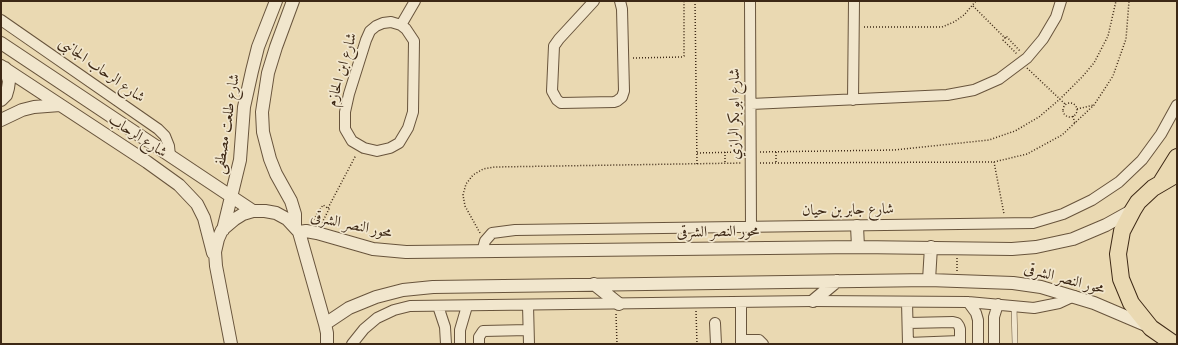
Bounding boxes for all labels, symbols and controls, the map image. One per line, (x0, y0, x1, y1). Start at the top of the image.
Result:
street label: شارع ابن الحازم (324, 31, 362, 109)
street label: شارع الرحاب الجانبى (54, 35, 148, 107)
street label: شارع ابو بكر الرازي (727, 68, 745, 160)
street label: شارع طلعت مصطفى (211, 73, 245, 175)
street label: شارع الرحاب (104, 111, 170, 163)
street label: شارع جابر بن حيان (802, 201, 894, 221)
street label: محور النصر الشرقى (309, 209, 393, 243)
street label: محور النصر الشرقى (676, 223, 760, 243)
street label: محور النصر الشرقى (1022, 261, 1106, 299)

